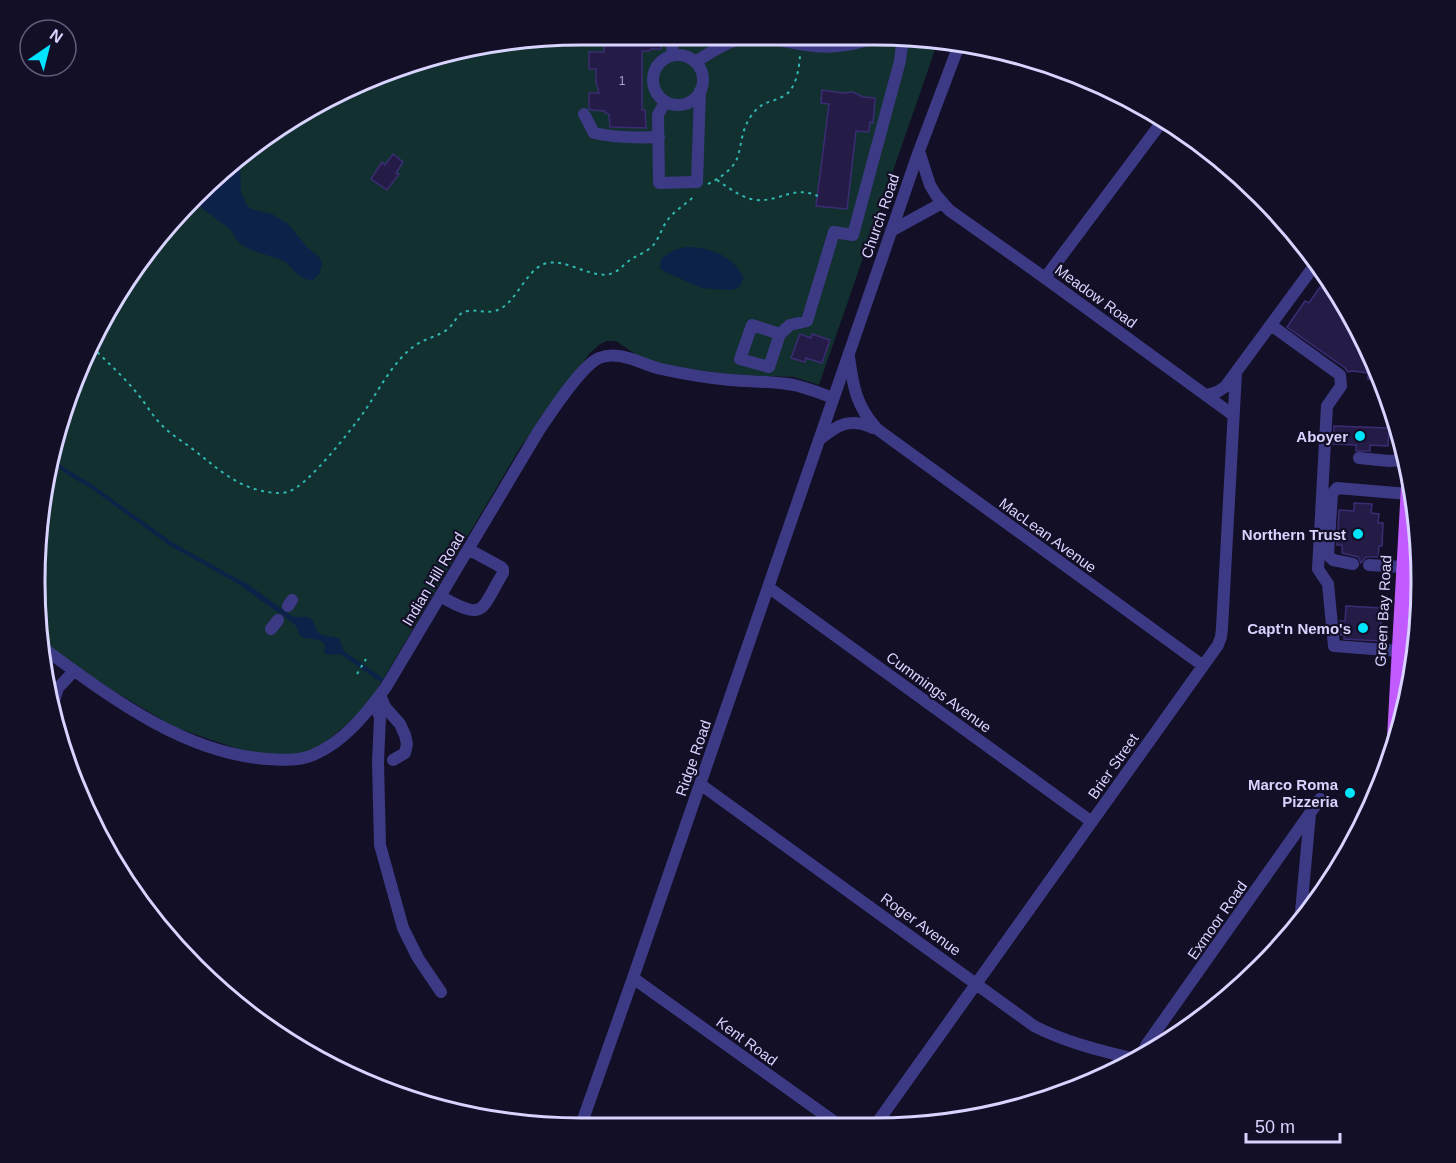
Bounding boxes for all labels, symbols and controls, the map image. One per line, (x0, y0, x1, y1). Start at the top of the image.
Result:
north arrow (18, 18, 78, 78)
text: N (47, 26, 66, 46)
house number: 1 (619, 74, 626, 88)
street label: Church Road (858, 171, 902, 261)
street label: Meadow Road (1052, 261, 1140, 331)
place label: Aboyer (1296, 428, 1348, 445)
marker: Aboyer (1353, 429, 1367, 443)
street label: MacLean Avenue (996, 494, 1100, 576)
place label: Northern Trust (1242, 526, 1346, 543)
marker: Northern Trust (1351, 527, 1365, 541)
street label: Indian Hill Road (398, 529, 468, 629)
street label: Green Bay Road (1372, 555, 1394, 667)
place label: Capt'n Nemo's (1247, 620, 1351, 637)
marker: Capt'n Nemo's (1356, 621, 1370, 635)
street label: Cummings Avenue (883, 648, 995, 736)
street label: Ridge Road (672, 718, 714, 798)
street label: Brier Street (1084, 729, 1142, 802)
place label: Marco Roma Pizzeria (1248, 776, 1339, 810)
marker: Marco Roma Pizzeria (1343, 786, 1357, 800)
street label: Exmoor Road (1184, 878, 1250, 962)
street label: Roger Avenue (878, 889, 964, 959)
street label: Kent Road (713, 1013, 781, 1069)
scale bar (1246, 1106, 1340, 1144)
text: 50 m (1255, 1117, 1295, 1137)

